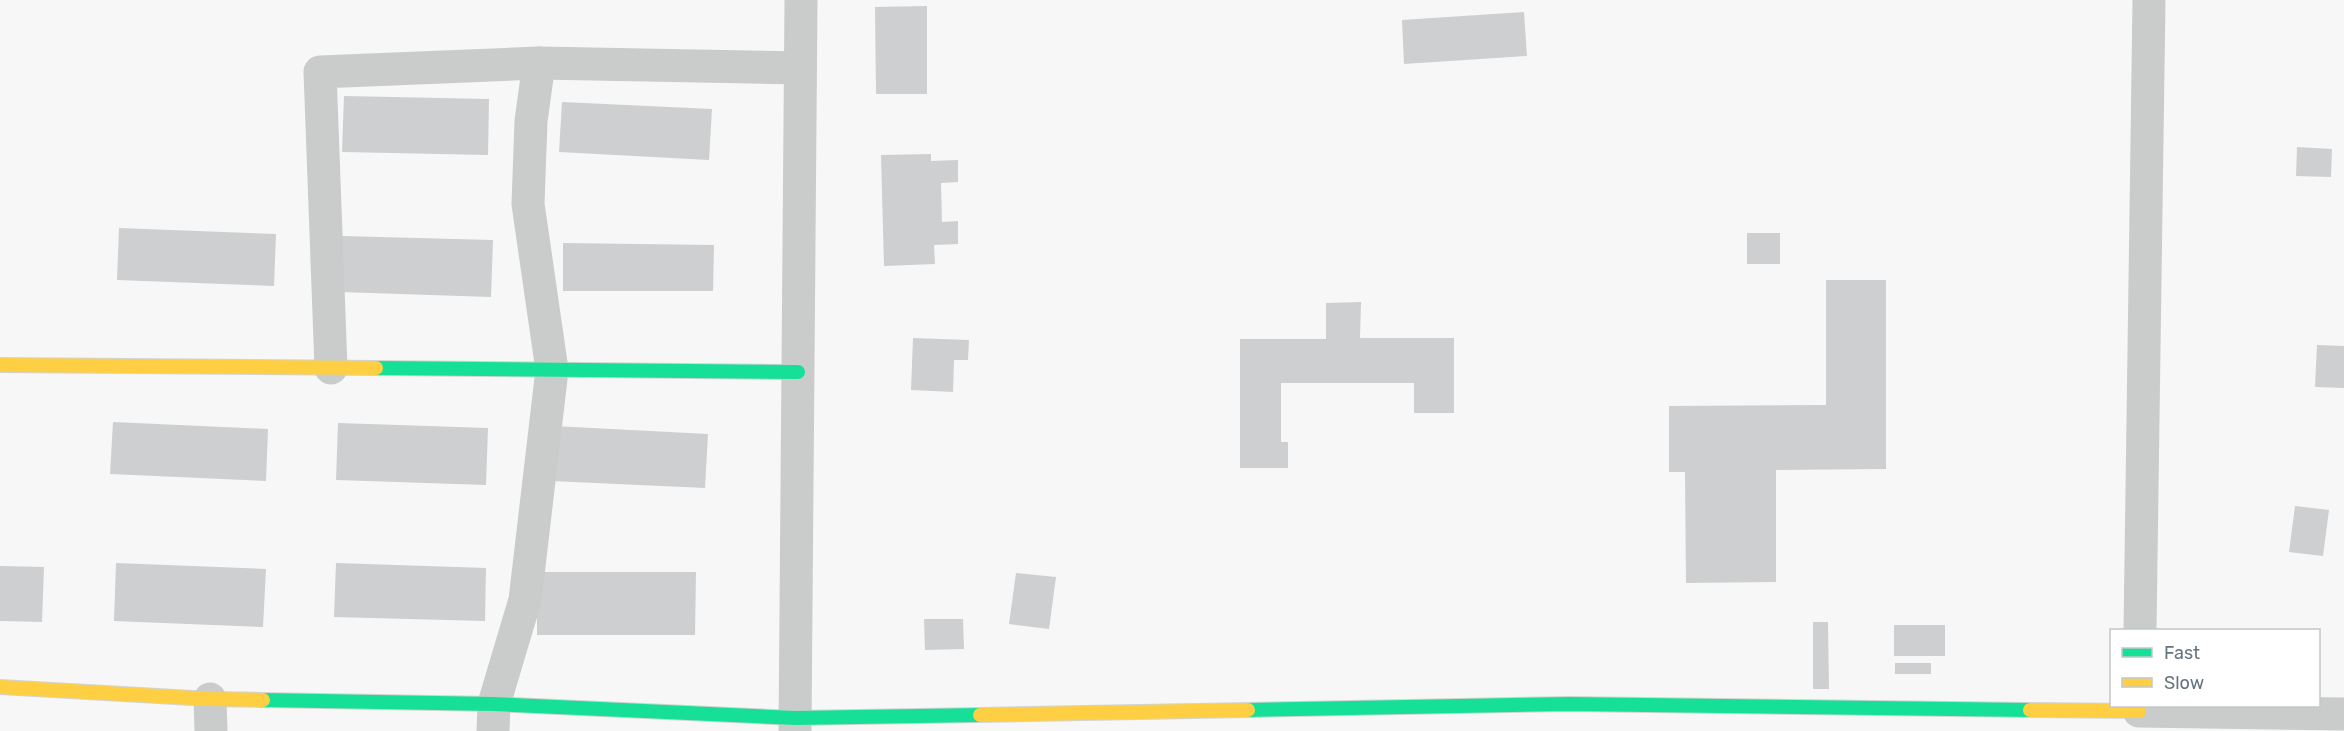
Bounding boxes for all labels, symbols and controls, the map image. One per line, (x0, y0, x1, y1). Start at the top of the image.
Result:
legend (2110, 629, 2320, 707)
text: Fast (2164, 642, 2200, 664)
text: Slow (2164, 672, 2204, 694)

